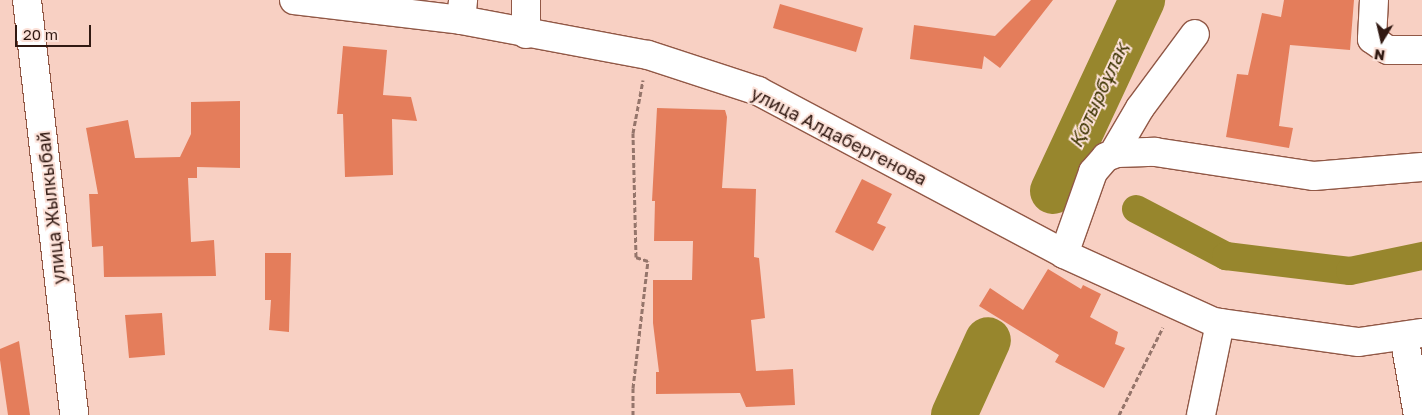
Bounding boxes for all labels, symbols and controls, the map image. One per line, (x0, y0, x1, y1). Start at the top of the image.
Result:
scale bar (18, 15, 94, 47)
north arrow (1357, 15, 1407, 65)
text: 20 m (23, 25, 58, 43)
water label: Қотырбұлақ (1064, 39, 1132, 151)
text: N (1373, 46, 1386, 65)
street label: улица Алдабергенова (748, 82, 930, 190)
street label: улица Жылкыбай (32, 131, 70, 285)

